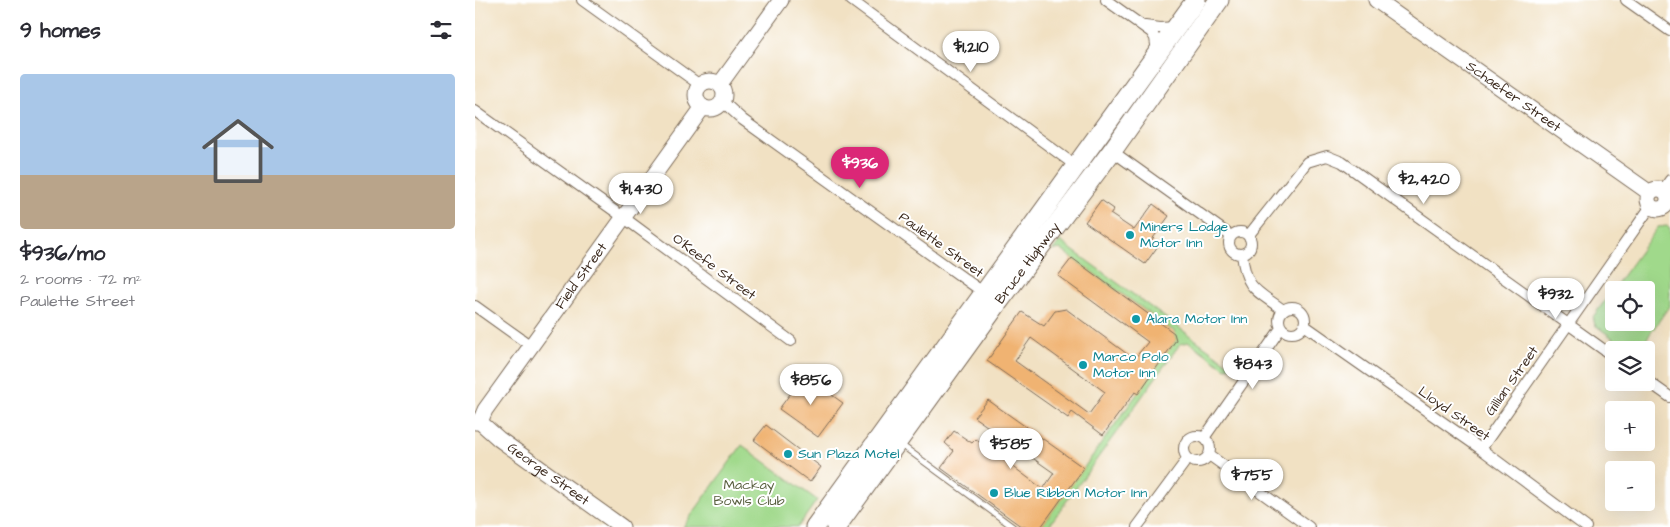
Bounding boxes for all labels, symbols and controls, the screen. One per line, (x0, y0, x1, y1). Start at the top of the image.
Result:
text: 9 homes (20, 16, 101, 45)
icon: filters (427, 16, 455, 44)
pin: $1,210 (930, 30, 1012, 73)
text: $1,210 (953, 36, 989, 58)
street label: Schaefer Street (1462, 56, 1565, 137)
icon: home (193, 106, 283, 196)
pin: $936 (830, 146, 890, 189)
text: $936 (842, 152, 878, 174)
pin: $2,420 (1383, 162, 1465, 205)
text: $2,420 (1398, 168, 1450, 190)
pin: $1,430 (600, 172, 682, 215)
text: $1,430 (620, 178, 662, 200)
street label: Paulette Street (894, 207, 988, 283)
place label: Miners Lodge Motor Inn (1140, 217, 1229, 253)
street label: Bruce Highway (990, 218, 1065, 308)
street label: O'Keefe Street (668, 229, 760, 305)
marker: Miners Lodge Motor Inn (1124, 229, 1136, 241)
street label: Field Street (551, 238, 612, 313)
text: $936/mo (20, 239, 105, 268)
text: 2 rooms · 72 m² (20, 268, 142, 290)
pin: $932 (1526, 278, 1586, 320)
map controls (1605, 281, 1655, 511)
button: locate (1605, 281, 1655, 331)
text: $932 (1538, 283, 1574, 305)
text: Paulette Street (20, 290, 135, 312)
place label: Alara Motor Inn (1146, 309, 1247, 329)
marker: Alara Motor Inn (1130, 313, 1142, 325)
button: layers (1605, 341, 1655, 391)
street label: Gillian Street (1481, 342, 1544, 420)
place label: Marco Polo Motor Inn (1093, 347, 1169, 383)
pin: $843 (1223, 348, 1283, 390)
text: $843 (1234, 353, 1272, 375)
marker: Marco Polo Motor Inn (1077, 359, 1089, 371)
pin: $856 (781, 364, 841, 406)
text: $856 (791, 369, 831, 391)
street label: Lloyd Street (1414, 382, 1494, 446)
button: + (1605, 401, 1655, 451)
pin: $585 (981, 428, 1041, 470)
text: $585 (990, 433, 1032, 455)
street label: George Street (503, 438, 594, 511)
place label: Sun Plaza Motel (798, 444, 900, 464)
marker: Sun Plaza Motel (782, 448, 794, 460)
pin: $755 (1222, 458, 1282, 501)
button: − (1605, 461, 1655, 511)
text: $755 (1231, 464, 1273, 486)
park label: Mackay Bowls Club (713, 475, 785, 511)
place label: Blue Ribbon Motor Inn (1004, 483, 1147, 503)
marker: Blue Ribbon Motor Inn (988, 487, 1000, 499)

